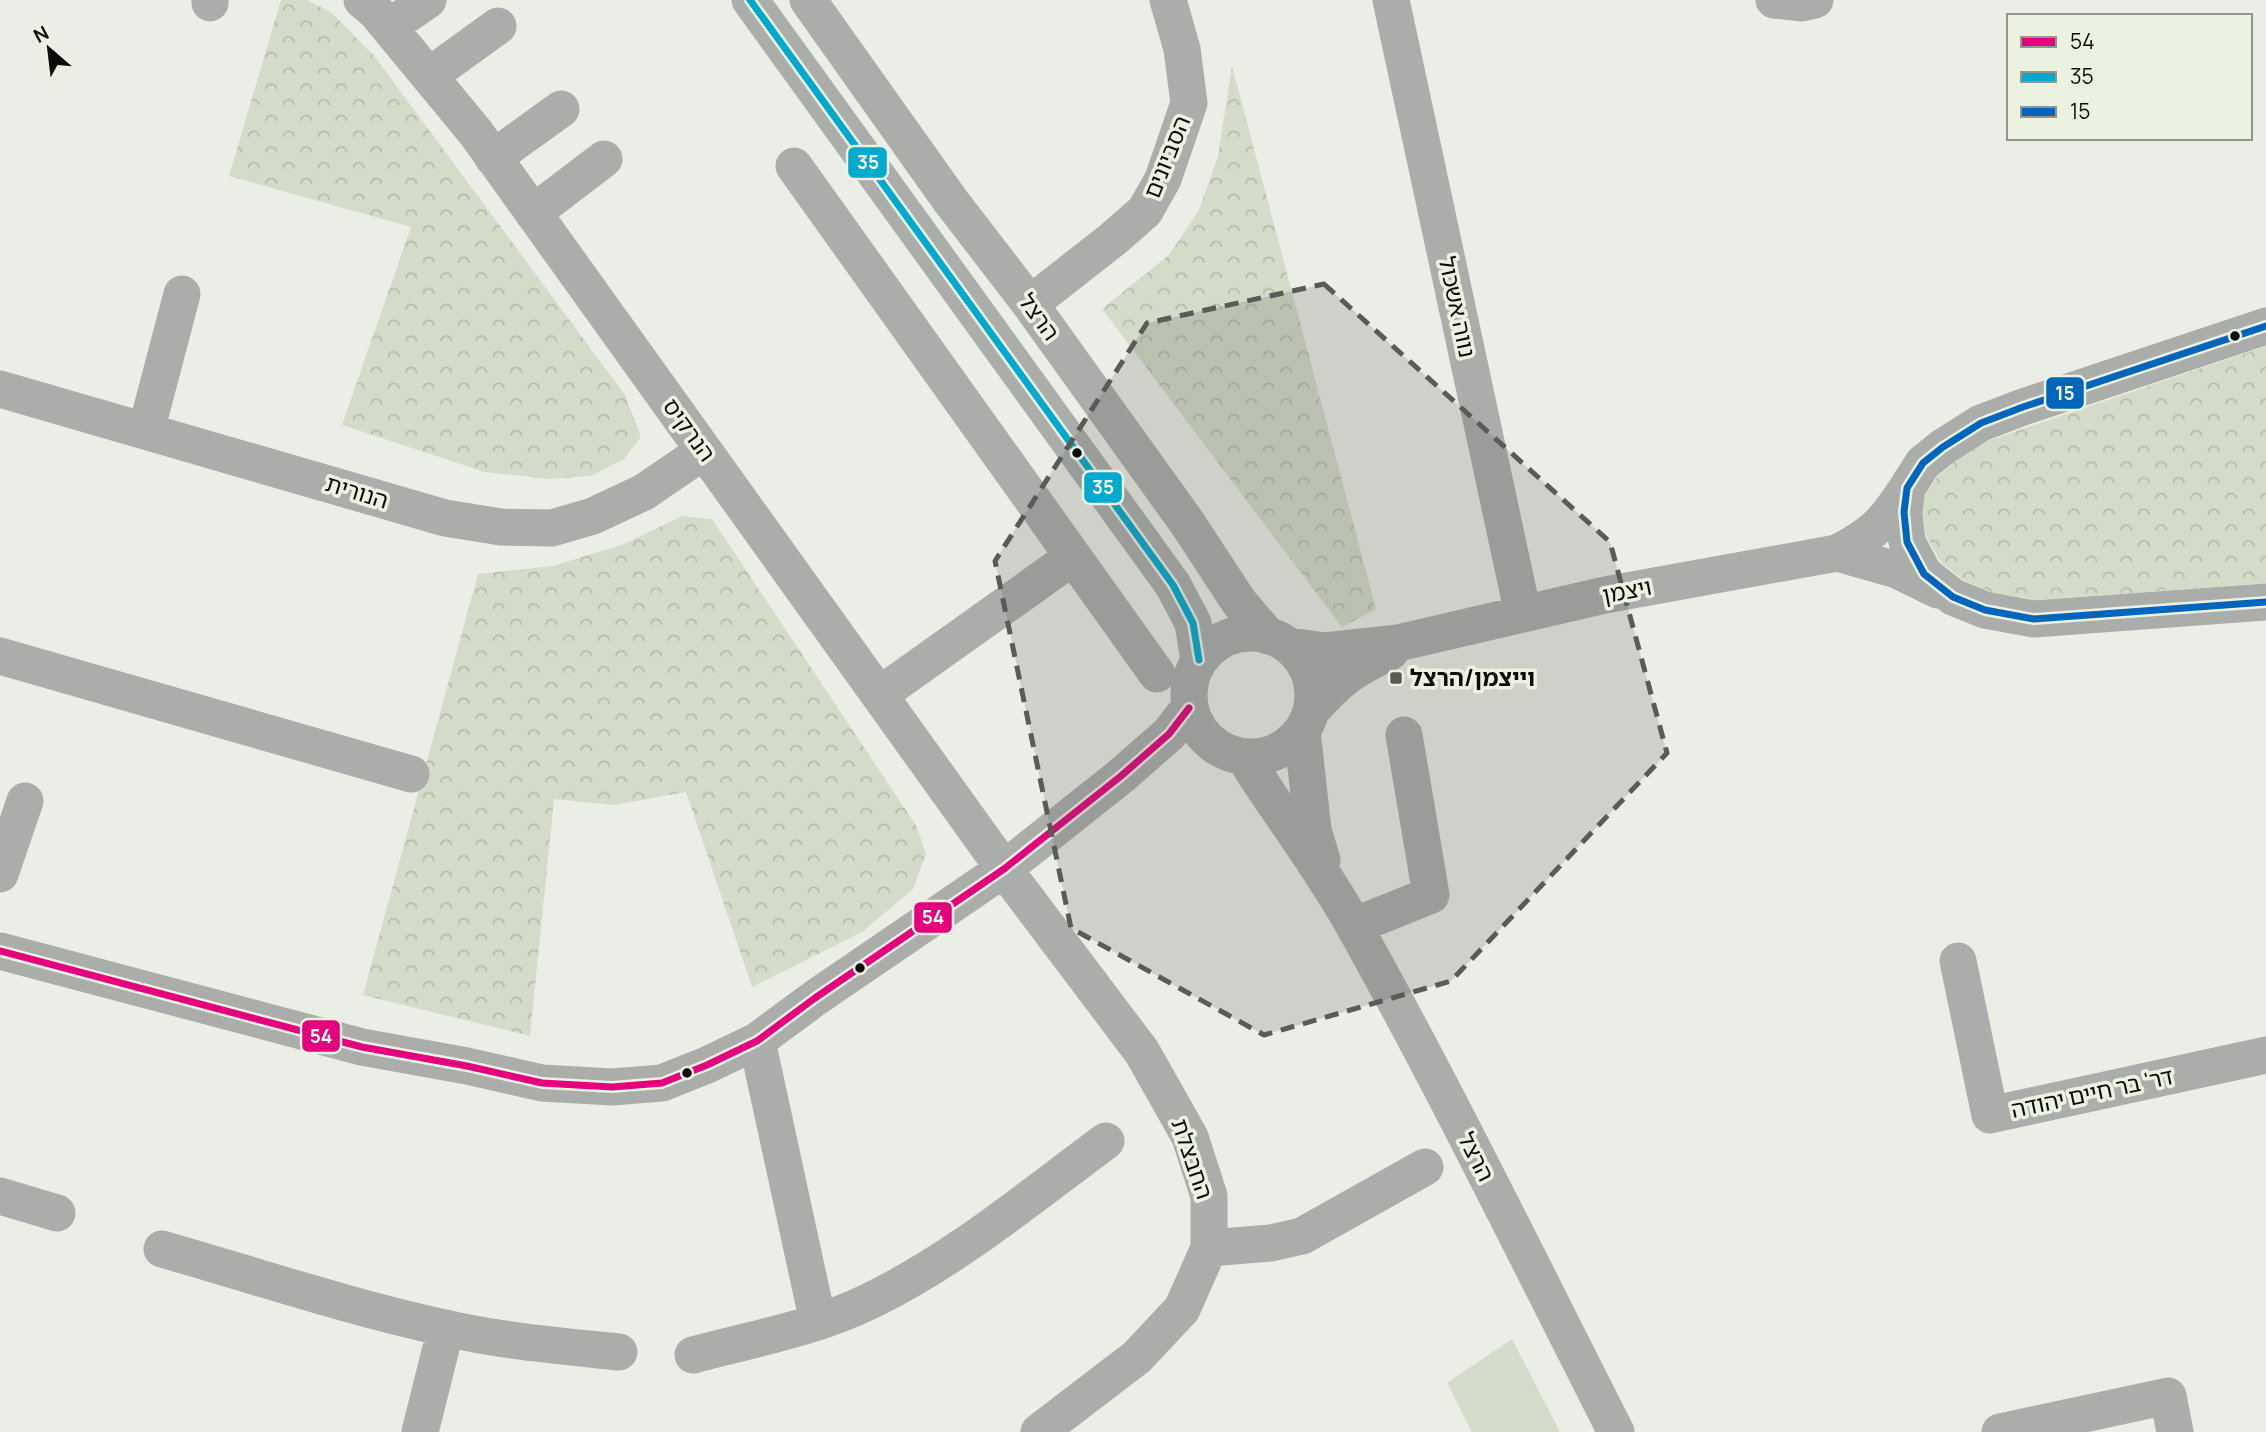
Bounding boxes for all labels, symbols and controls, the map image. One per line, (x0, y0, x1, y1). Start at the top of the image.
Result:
north arrow (14, 14, 84, 84)
legend (2007, 14, 2252, 140)
text: N (29, 19, 53, 49)
text: 54 (2070, 27, 2095, 55)
text: 35 (2070, 62, 2094, 90)
text: 15 (2070, 97, 2090, 125)
street label: הסביונים (1135, 111, 1197, 203)
line badge: 35 (847, 146, 888, 179)
text: 35 (857, 149, 879, 175)
street label: נווה אשכול (1432, 253, 1484, 360)
street label: הרצל (1012, 286, 1068, 347)
unlabelled marker (2228, 329, 2242, 343)
line badge: 15 (2045, 376, 2085, 410)
text: 15 (2055, 380, 2075, 406)
street label: הנרקיס (656, 391, 724, 468)
unlabelled marker (1070, 446, 1084, 460)
street label: הנורית (322, 466, 393, 516)
line badge: 35 (1083, 471, 1123, 504)
text: 35 (1092, 474, 1114, 500)
street label: ויצמן (1600, 570, 1654, 610)
place label: וייצמן/הרצל (1410, 661, 1535, 693)
marker: וייצמן/הרצל (1388, 670, 1404, 686)
line badge: 54 (913, 901, 953, 934)
text: 54 (922, 904, 944, 930)
unlabelled marker (853, 961, 867, 975)
line badge: 54 (301, 1019, 341, 1053)
text: 54 (310, 1023, 332, 1049)
street label: דר' בר חיים יהודה (2008, 1059, 2176, 1125)
unlabelled marker (680, 1066, 694, 1080)
street label: החבצלת (1164, 1114, 1222, 1203)
street label: הרצל (1451, 1126, 1503, 1187)

